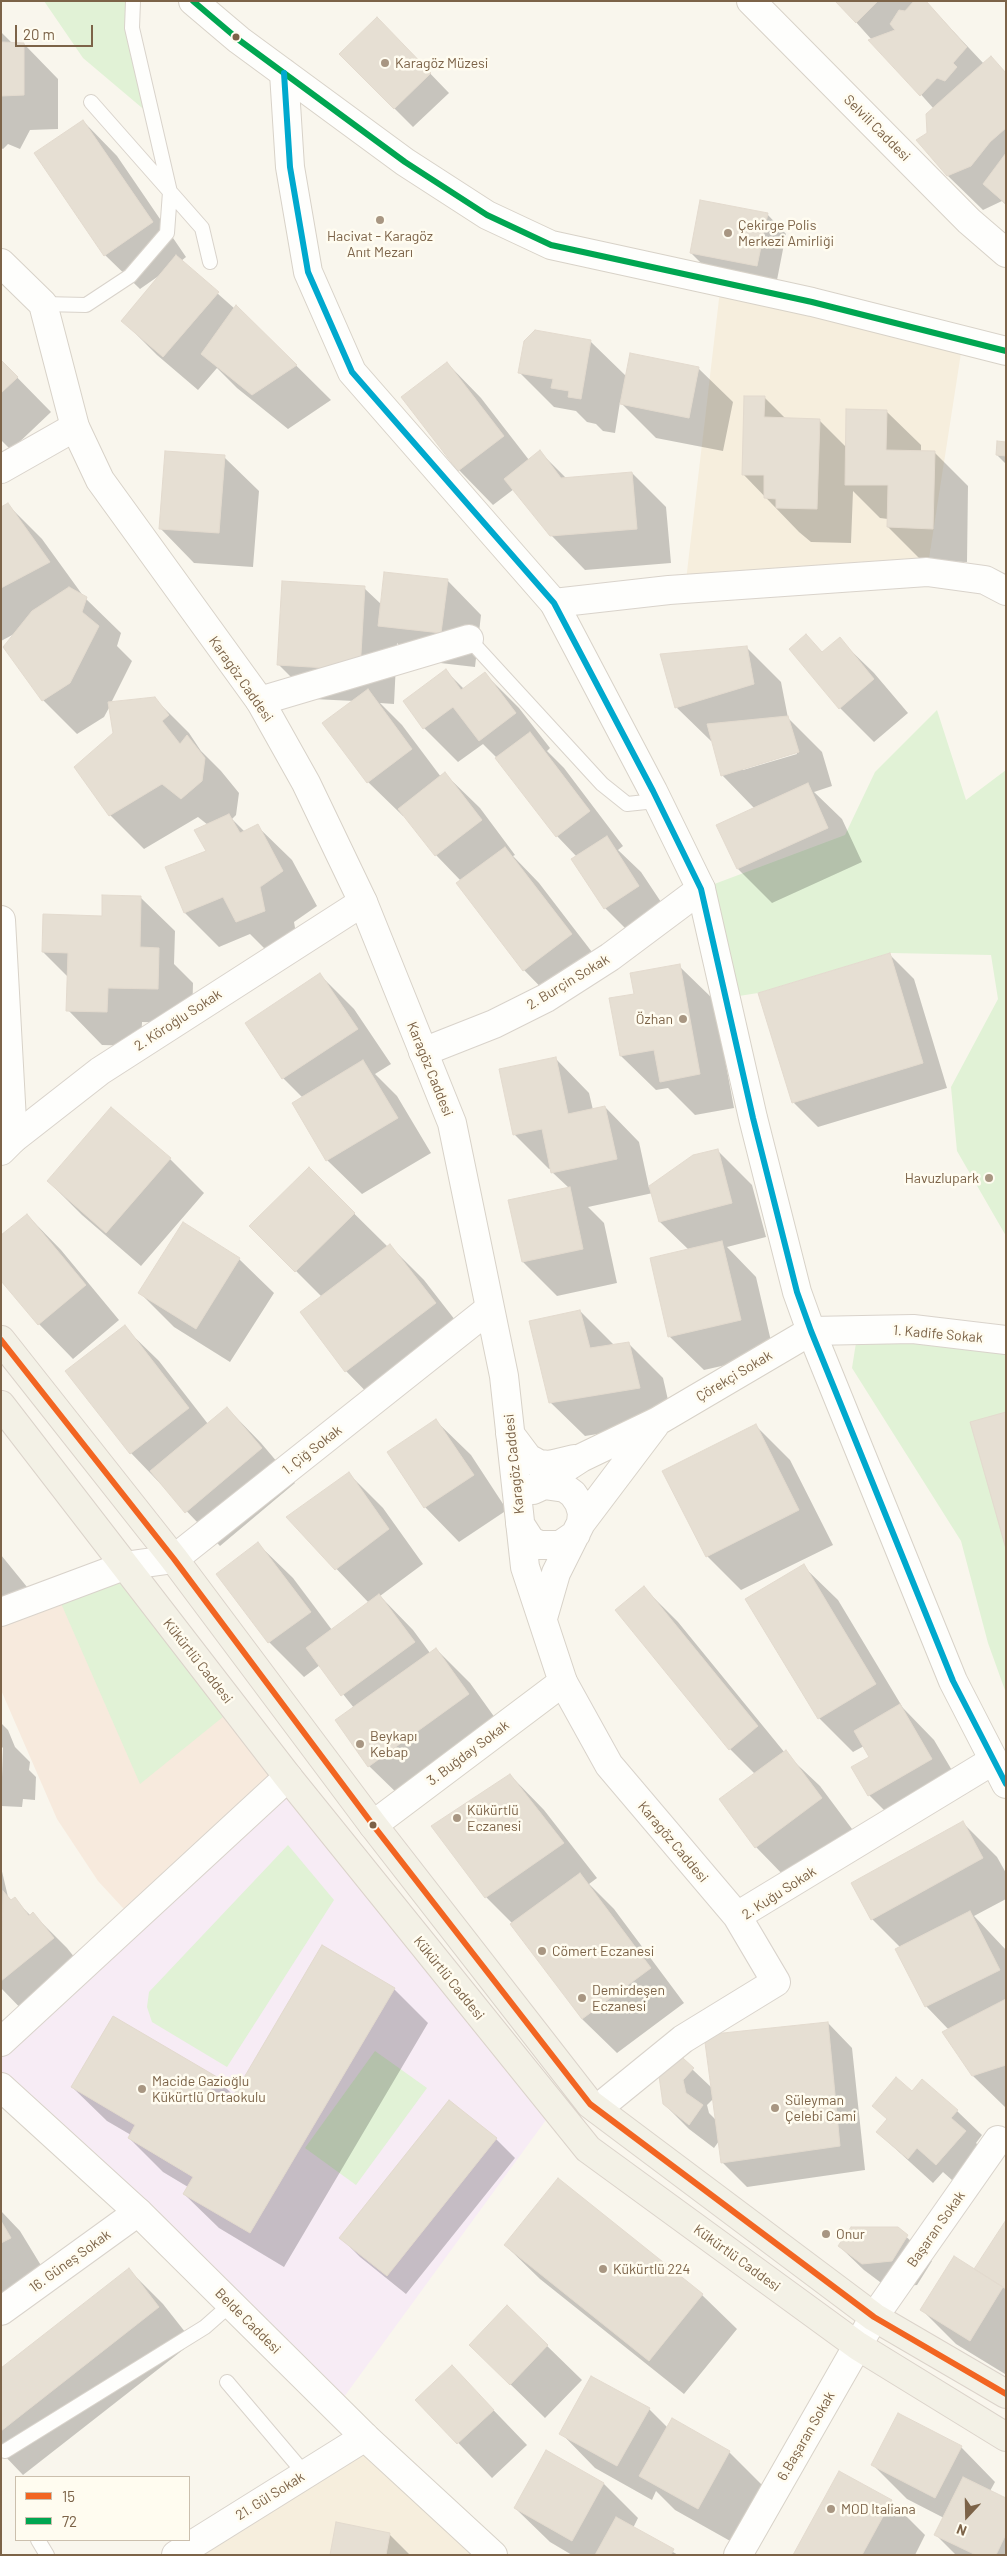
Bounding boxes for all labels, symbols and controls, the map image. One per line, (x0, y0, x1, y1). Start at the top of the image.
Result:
scale bar (18, 15, 95, 47)
text: 20 m (23, 25, 55, 43)
unlabelled marker (231, 32, 241, 42)
place label: Karagöz Müzesi (395, 55, 488, 71)
marker: Karagöz Müzesi (379, 57, 391, 69)
street label: Selvili Caddesi (840, 91, 914, 165)
marker: Hacivat - Karagöz Anıt Mezarı (374, 214, 386, 226)
place label: Çekirge Polis Merkezi Amirliği (738, 217, 834, 250)
marker: Çekirge Polis Merkezi Amirliği (722, 227, 734, 239)
place label: Hacivat - Karagöz Anıt Mezarı (327, 228, 433, 260)
street label: Karagöz Caddesi (205, 633, 277, 725)
street label: 2. Burçin Sokak (524, 951, 612, 1013)
street label: 2. Köroğlu Sokak (131, 986, 225, 1054)
place label: Özhan (636, 1011, 673, 1027)
marker: Özhan (677, 1013, 689, 1025)
street label: Karagöz Caddesi (403, 1019, 457, 1119)
place label: Havuzlupark (905, 1170, 979, 1186)
marker: Havuzlupark (983, 1172, 995, 1184)
street label: 1. Kadife Sokak (892, 1322, 984, 1346)
street label: Çörekçi Sokak (693, 1347, 775, 1405)
street label: Karagöz Caddesi (500, 1413, 528, 1515)
street label: 1. Çiğ Sokak (279, 1422, 345, 1478)
street label: Kükürtlü Caddesi (160, 1615, 236, 1707)
street label: 3. Buğday Sokak (424, 1717, 512, 1789)
place label: Beykapı Kebap (370, 1728, 417, 1760)
marker: Beykapı Kebap (354, 1738, 366, 1750)
street label: Karagöz Caddesi (634, 1798, 712, 1886)
place label: Kükürtlü Eczanesi (467, 1802, 521, 1834)
marker: Kükürtlü Eczanesi (451, 1812, 463, 1824)
unlabelled marker (368, 1820, 378, 1830)
street label: 2. Kuğu Sokak (739, 1863, 819, 1923)
street label: Kükürtlü Caddesi (410, 1933, 488, 2023)
place label: Cömert Eczanesi (552, 1943, 654, 1959)
marker: Cömert Eczanesi (536, 1945, 548, 1957)
place label: Demirdeşen Eczanesi (592, 1982, 665, 2014)
marker: Demirdeşen Eczanesi (576, 1992, 588, 2004)
place label: Macide Gazioğlu Kükürtlü Ortaokulu (152, 2073, 266, 2106)
marker: Macide Gazioğlu Kükürtlü Ortaokulu (136, 2083, 148, 2095)
place label: Süleyman Çelebi Cami (785, 2092, 856, 2124)
marker: Süleyman Çelebi Cami (769, 2102, 781, 2114)
street label: Başaran Sokak (904, 2188, 968, 2270)
street label: Kükürtlü Caddesi (690, 2221, 784, 2295)
street label: 16. Güneş Sokak (26, 2226, 114, 2296)
place label: Onur (836, 2226, 865, 2242)
marker: Onur (820, 2228, 832, 2240)
place label: Kükürtlü 224 (613, 2261, 690, 2277)
marker: Kükürtlü 224 (597, 2263, 609, 2275)
street label: Belde Caddesi (212, 2285, 284, 2357)
street label: 6.Başaran Sokak (774, 2388, 838, 2484)
street label: 21. Gül Sokak (233, 2468, 307, 2524)
legend (15, 2476, 190, 2541)
text: 15 (62, 2487, 75, 2505)
north arrow (942, 2491, 992, 2541)
place label: MOD Italiana (841, 2501, 916, 2517)
marker: MOD Italiana (825, 2503, 837, 2515)
text: 72 (62, 2512, 77, 2530)
text: N (954, 2521, 969, 2540)

